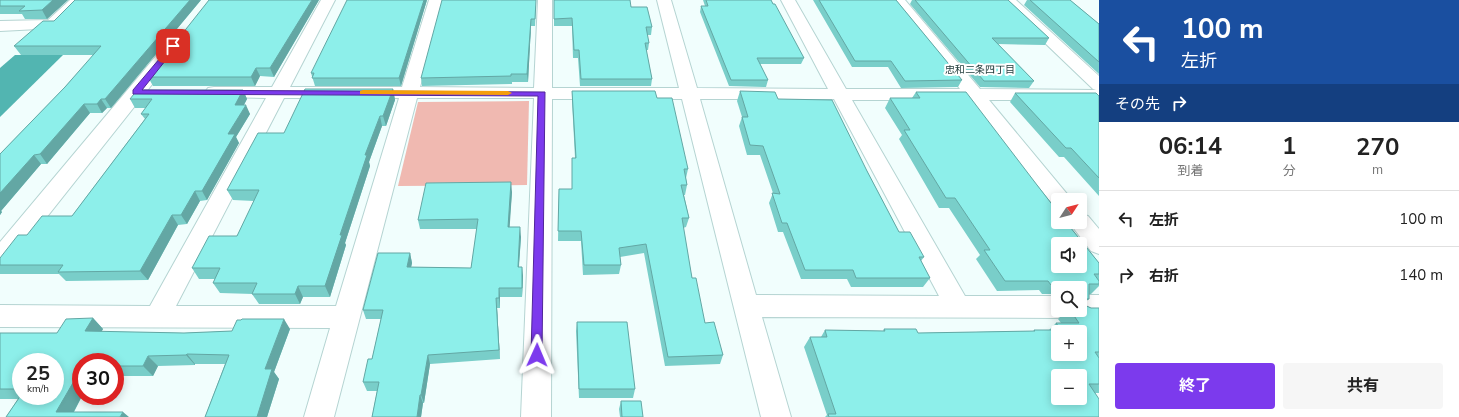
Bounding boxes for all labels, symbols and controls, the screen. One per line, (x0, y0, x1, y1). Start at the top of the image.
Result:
text: 100 m (1181, 10, 1264, 48)
icon: left (1115, 16, 1167, 68)
pin (156, 29, 190, 63)
icon: arrive (162, 35, 184, 57)
text: 左折 (1181, 49, 1217, 73)
district label: 忠和二条四丁目 (945, 63, 1015, 77)
icon: right (1168, 92, 1190, 114)
text: その先 (1115, 94, 1160, 114)
text: 06:14 (1159, 130, 1222, 162)
text: 1 (1282, 130, 1296, 162)
text: 270 (1356, 131, 1399, 163)
text: m (1372, 161, 1383, 179)
text: 到着 (1177, 162, 1203, 180)
text: 分 (1283, 162, 1296, 180)
north arrow (1051, 193, 1087, 229)
map controls (1051, 193, 1087, 405)
icon: left (1115, 208, 1137, 230)
text: 100 m (1399, 209, 1443, 229)
text: 左折 (1149, 210, 1179, 230)
button: sound (1051, 237, 1087, 273)
icon: right (1115, 264, 1137, 286)
text: 140 m (1399, 265, 1443, 285)
text: 右折 (1149, 266, 1179, 286)
button: search (1051, 281, 1087, 317)
button: + (1051, 325, 1087, 361)
position arrow (516, 334, 558, 376)
speed limit sign: 30 (72, 353, 124, 405)
text: 25 (26, 360, 50, 387)
button: 終了 (1115, 363, 1275, 409)
button: 共有 (1283, 363, 1443, 409)
button: − (1051, 369, 1087, 405)
text: km/h (27, 382, 49, 396)

